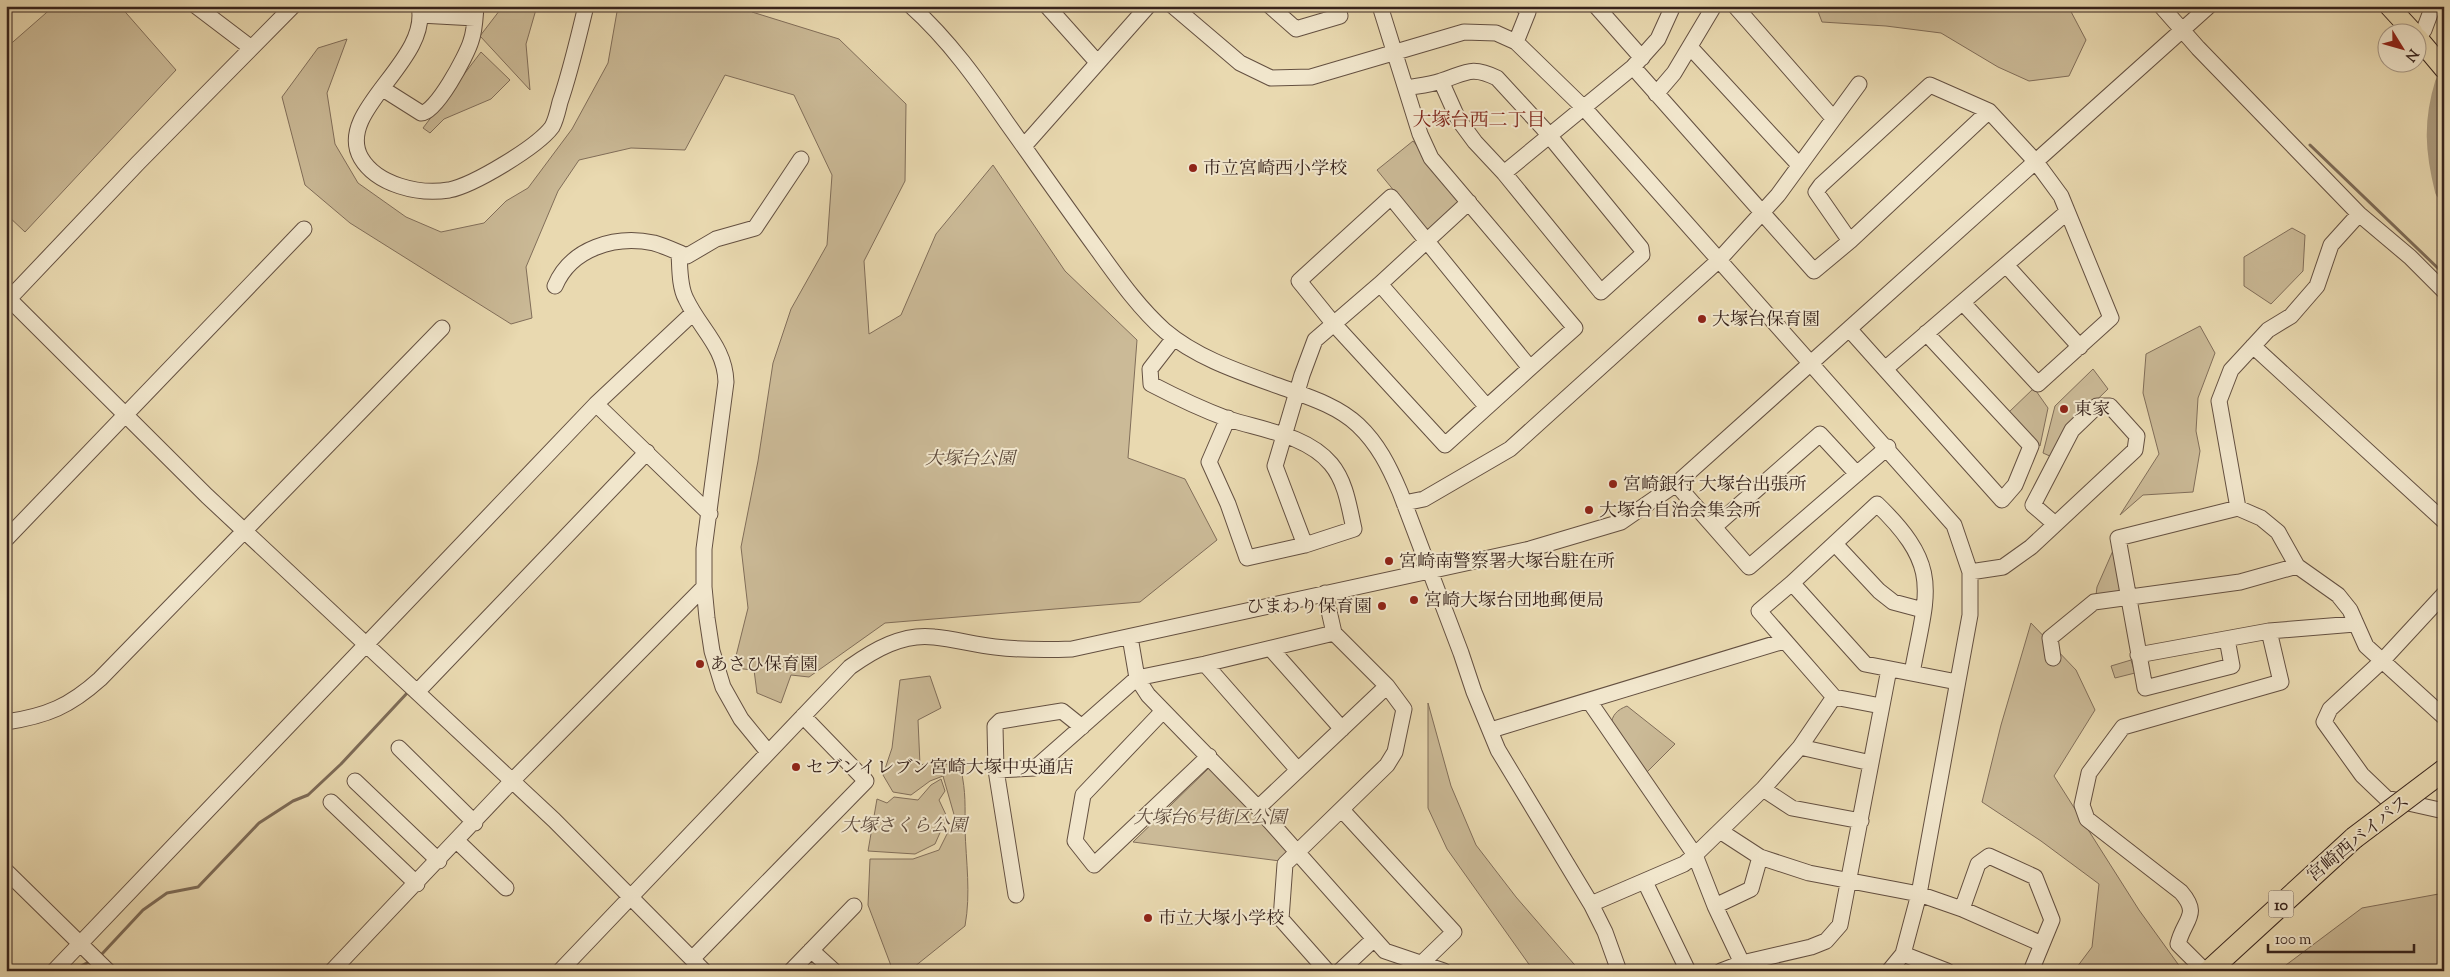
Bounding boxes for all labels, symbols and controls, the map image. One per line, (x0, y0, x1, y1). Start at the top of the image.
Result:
north arrow (2378, 22, 2428, 72)
text: N (2399, 44, 2422, 65)
district label: 大塚台西二丁目 (1412, 108, 1546, 135)
place label: 市立宮崎西小学校 (1203, 157, 1347, 183)
marker: 市立宮崎西小学校 (1187, 162, 1199, 174)
place label: 大塚台保育園 (1712, 308, 1820, 334)
marker: 大塚台保育園 (1696, 313, 1708, 325)
place label: 東家 (2074, 398, 2110, 424)
marker: 東家 (2058, 403, 2070, 415)
park label: 大塚台公園 (925, 447, 1018, 473)
place label: 宮崎銀行 大塚台出張所 (1623, 473, 1807, 499)
marker: 宮崎銀行 大塚台出張所 (1607, 478, 1619, 490)
place label: 大塚台自治会集会所 (1599, 499, 1761, 525)
marker: 大塚台自治会集会所 (1583, 504, 1595, 516)
place label: 宮崎南警察署大塚台駐在所 (1399, 550, 1615, 576)
marker: 宮崎南警察署大塚台駐在所 (1383, 555, 1395, 567)
place label: 宮崎大塚台団地郵便局 (1424, 589, 1604, 615)
marker: 宮崎大塚台団地郵便局 (1408, 594, 1420, 606)
place label: ひまわり保育園 (1246, 595, 1372, 621)
marker: ひまわり保育園 (1376, 600, 1388, 612)
place label: あさひ保育園 (710, 653, 818, 679)
marker: あさひ保育園 (694, 658, 706, 670)
place label: セブンイレブン宮崎大塚中央通店 (806, 756, 1074, 782)
marker: セブンイレブン宮崎大塚中央通店 (790, 761, 802, 773)
street label: 宮崎西バイパス (2302, 790, 2416, 889)
park label: 大塚台6号街区公園 (1134, 806, 1289, 832)
park label: 大塚さくら公園 (841, 814, 970, 840)
road number: 10 (2268, 891, 2294, 918)
place label: 市立大塚小学校 (1158, 907, 1284, 933)
marker: 市立大塚小学校 (1142, 912, 1154, 924)
scale bar (2268, 922, 2414, 954)
text: 100 m (2275, 930, 2312, 951)

